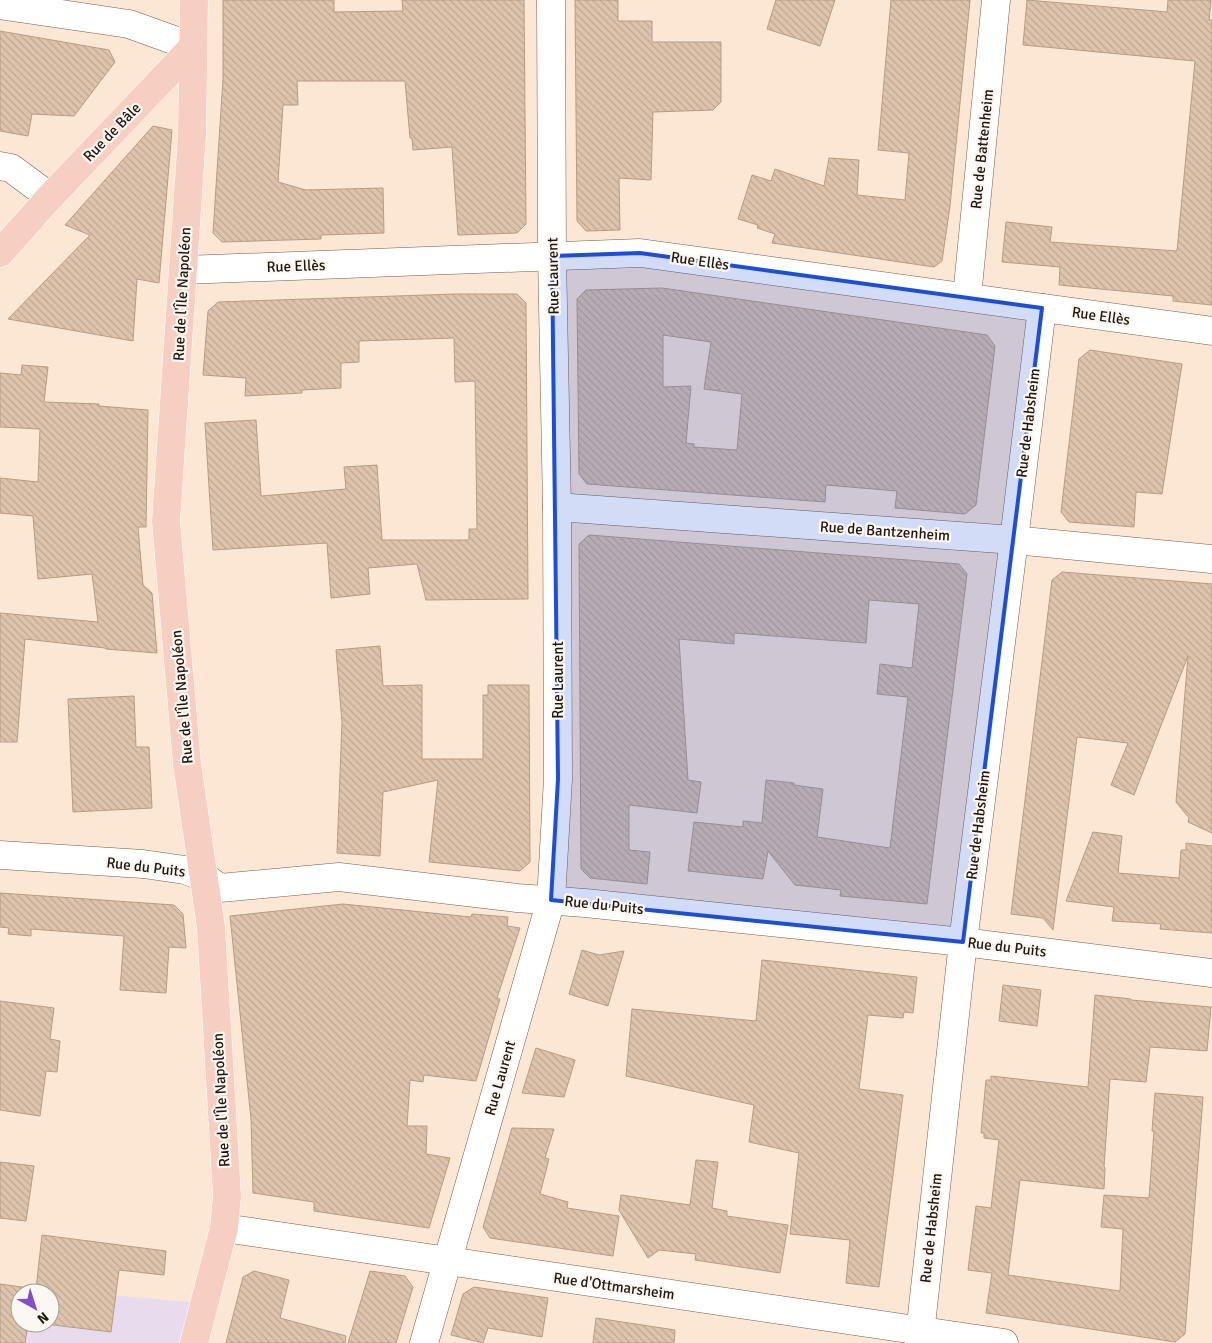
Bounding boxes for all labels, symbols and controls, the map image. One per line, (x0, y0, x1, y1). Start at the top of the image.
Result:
street label: Rue de Battenheim (967, 88, 997, 210)
street label: Rue de Bâle (80, 99, 144, 165)
street label: Rue de l'Île Napoléon (170, 227, 194, 361)
street label: Rue Laurent (543, 237, 563, 315)
street label: Rue Ellès (670, 248, 731, 274)
street label: Rue Ellès (266, 256, 326, 276)
street label: Rue Ellès (1071, 303, 1132, 329)
street label: Rue de Habsheim (1012, 367, 1044, 479)
street label: Rue de Bantzenheim (819, 517, 951, 545)
street label: Rue de l'Île Napoléon (167, 629, 197, 765)
street label: Rue Laurent (549, 641, 567, 719)
street label: Rue de Habsheim (962, 769, 994, 881)
street label: Rue du Puits (106, 853, 187, 881)
street label: Rue du Puits (564, 892, 645, 918)
street label: Rue du Puits (967, 933, 1048, 961)
street label: Rue de l'Île Napoléon (209, 1033, 233, 1167)
street label: Rue Laurent (481, 1038, 519, 1118)
street label: Rue de Habsheim (916, 1172, 946, 1284)
street label: Rue d'Ottmarsheim (552, 1269, 676, 1303)
north arrow (10, 1283, 60, 1333)
text: N (34, 1308, 52, 1327)

